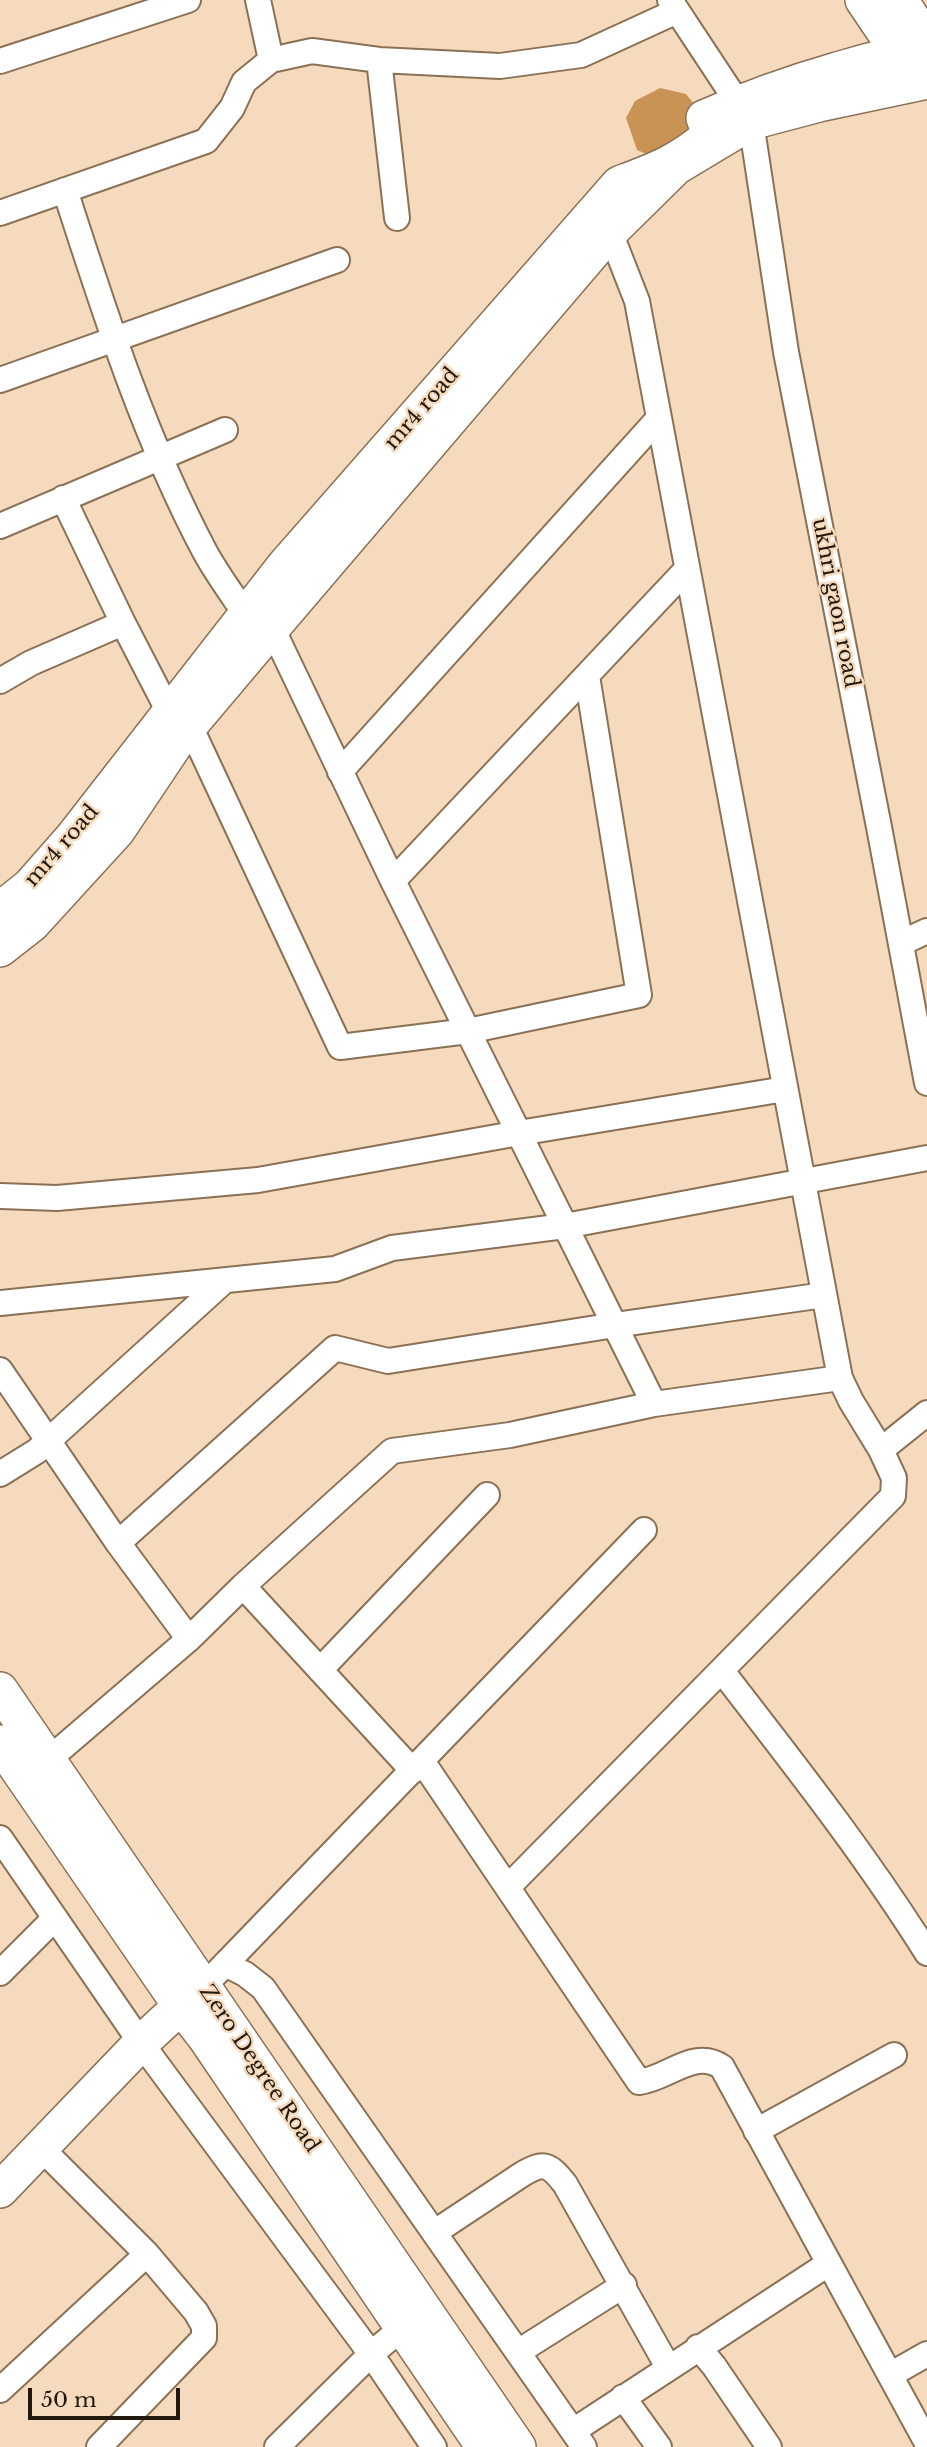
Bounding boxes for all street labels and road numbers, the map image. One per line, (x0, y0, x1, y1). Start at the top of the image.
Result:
street label: mr4 road (380, 363, 464, 455)
street label: ukhri gaon road (806, 516, 864, 690)
street label: mr4 road (20, 800, 104, 892)
street label: Zero Degree Road (194, 1980, 324, 2158)

